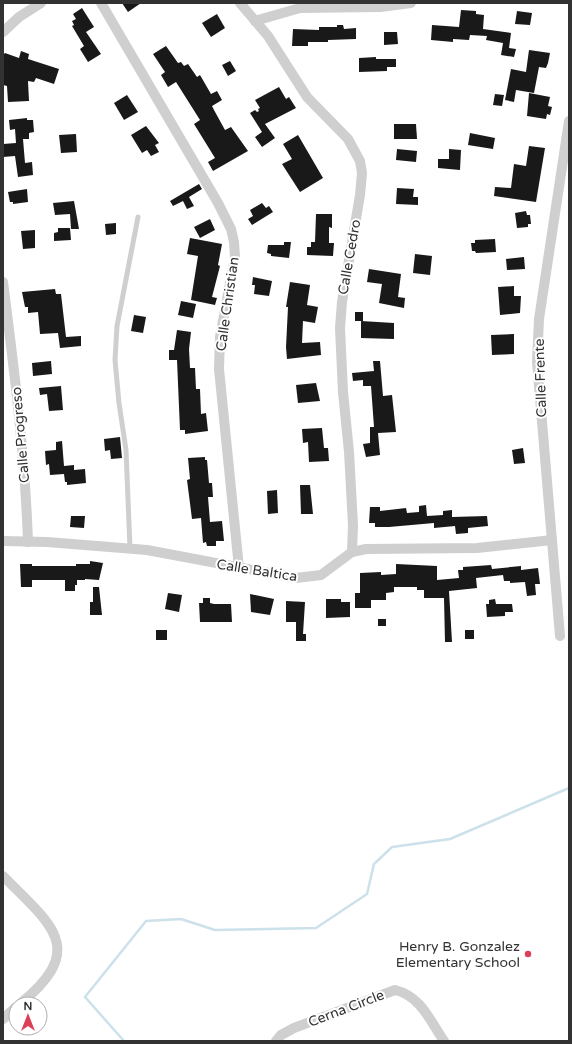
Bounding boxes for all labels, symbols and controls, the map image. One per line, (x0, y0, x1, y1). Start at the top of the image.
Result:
street label: Calle Cedro (335, 218, 364, 296)
street label: Calle Christian (212, 256, 243, 352)
street label: Calle Frente (531, 338, 550, 418)
street label: Calle Progreso (8, 386, 33, 484)
street label: Calle Baltica (215, 556, 298, 585)
place label: Henry B. Gonzalez Elementary School (396, 938, 520, 971)
marker: Henry B. Gonzalez Elementary School (523, 949, 533, 959)
street label: Cerna Circle (306, 986, 387, 1031)
north arrow (8, 996, 48, 1036)
text: N (24, 1000, 32, 1013)

